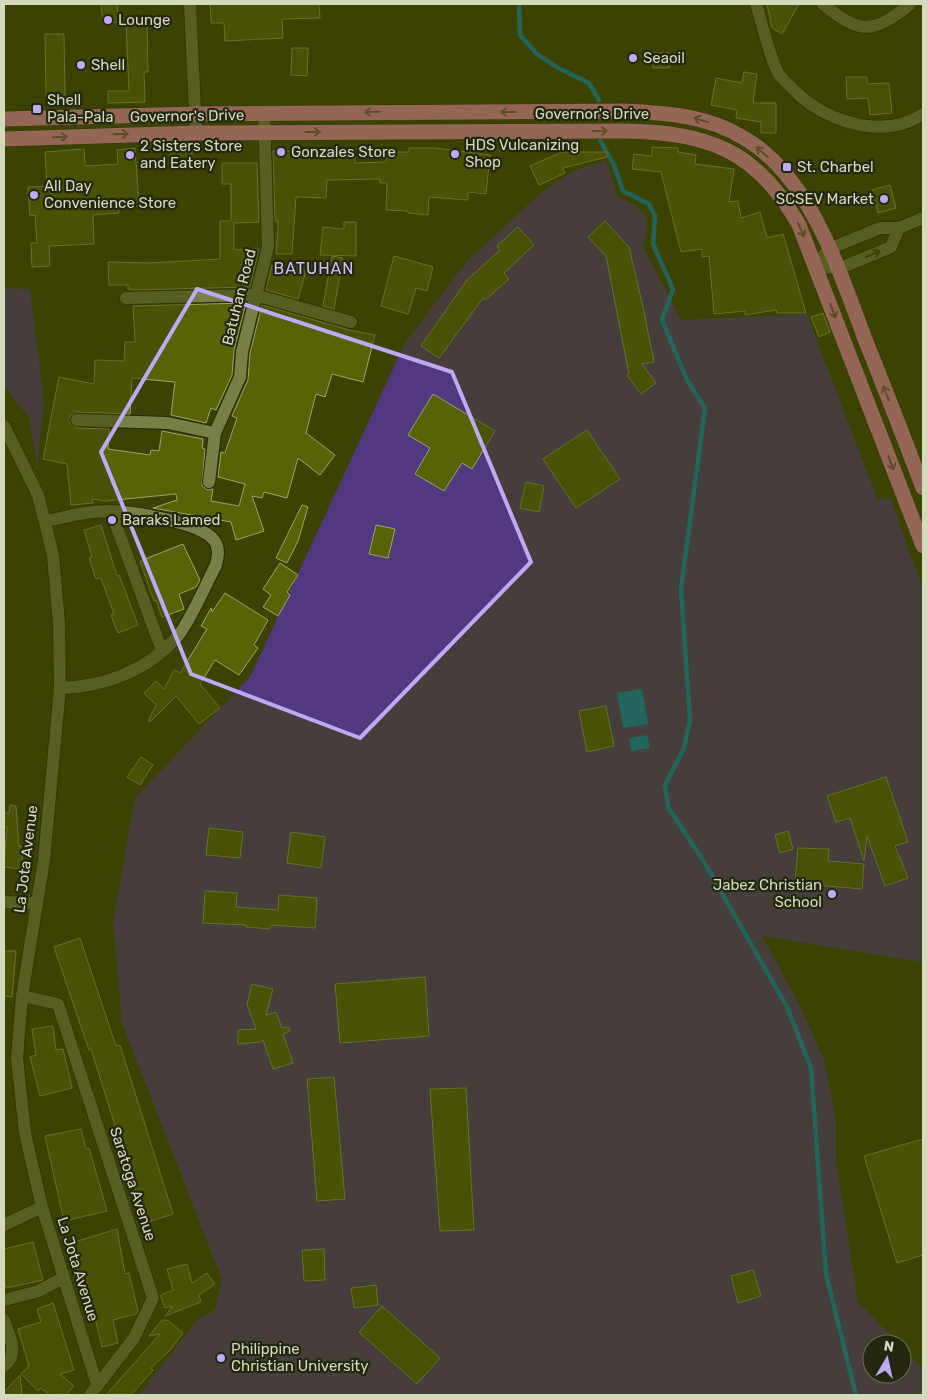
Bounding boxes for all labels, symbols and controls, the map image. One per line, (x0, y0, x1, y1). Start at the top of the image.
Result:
place label: Lounge (118, 11, 170, 29)
marker: Lounge (102, 14, 114, 26)
place label: Seaoil (643, 49, 685, 67)
marker: Seaoil (627, 52, 639, 64)
place label: Shell (91, 56, 125, 74)
marker: Shell (75, 59, 87, 71)
place label: Shell Pala-Pala (47, 91, 114, 126)
marker: Shell Pala-Pala (31, 103, 43, 115)
street label: Governor's Drive (535, 105, 649, 123)
street label: Governor's Drive (130, 106, 244, 126)
one-way arrow (501, 107, 517, 117)
one-way arrow (364, 108, 380, 117)
one-way arrow (693, 114, 709, 124)
one-way arrow (592, 126, 608, 136)
one-way arrow (304, 127, 321, 137)
one-way arrow (113, 130, 129, 139)
one-way arrow (52, 132, 68, 141)
place label: HDS Vulcanizing Shop (465, 136, 579, 171)
place label: 2 Sisters Store and Eatery (140, 137, 242, 172)
place label: Gonzales Store (291, 143, 396, 161)
marker: Gonzales Store (275, 146, 287, 158)
one-way arrow (756, 147, 769, 158)
marker: HDS Vulcanizing Shop (449, 148, 461, 160)
marker: 2 Sisters Store and Eatery (124, 149, 136, 161)
place label: St. Charbel (797, 158, 874, 176)
marker: St. Charbel (781, 161, 793, 173)
place label: All Day Convenience Store (44, 177, 176, 212)
marker: All Day Convenience Store (28, 189, 40, 201)
place label: SCSEV Market (776, 190, 874, 208)
marker: SCSEV Market (878, 193, 890, 205)
one-way arrow (796, 222, 806, 237)
street label: Batuhan Road (218, 247, 260, 347)
one-way arrow (865, 248, 880, 258)
district label: BATUHAN (274, 259, 354, 278)
one-way arrow (829, 303, 838, 318)
one-way arrow (881, 386, 890, 401)
one-way arrow (887, 455, 897, 470)
place label: Baraks Lamed (122, 511, 220, 529)
marker: Baraks Lamed (106, 514, 118, 526)
street label: La Jota Avenue (10, 804, 42, 914)
place label: Jabez Christian School (713, 876, 822, 911)
marker: Jabez Christian School (826, 888, 838, 900)
street label: Saratoga Avenue (106, 1125, 160, 1243)
street label: La Jota Avenue (54, 1215, 102, 1323)
north arrow (862, 1334, 912, 1384)
text: N (883, 1337, 895, 1356)
place label: Philippine Christian University (231, 1340, 368, 1375)
marker: Philippine Christian University (215, 1352, 227, 1364)

